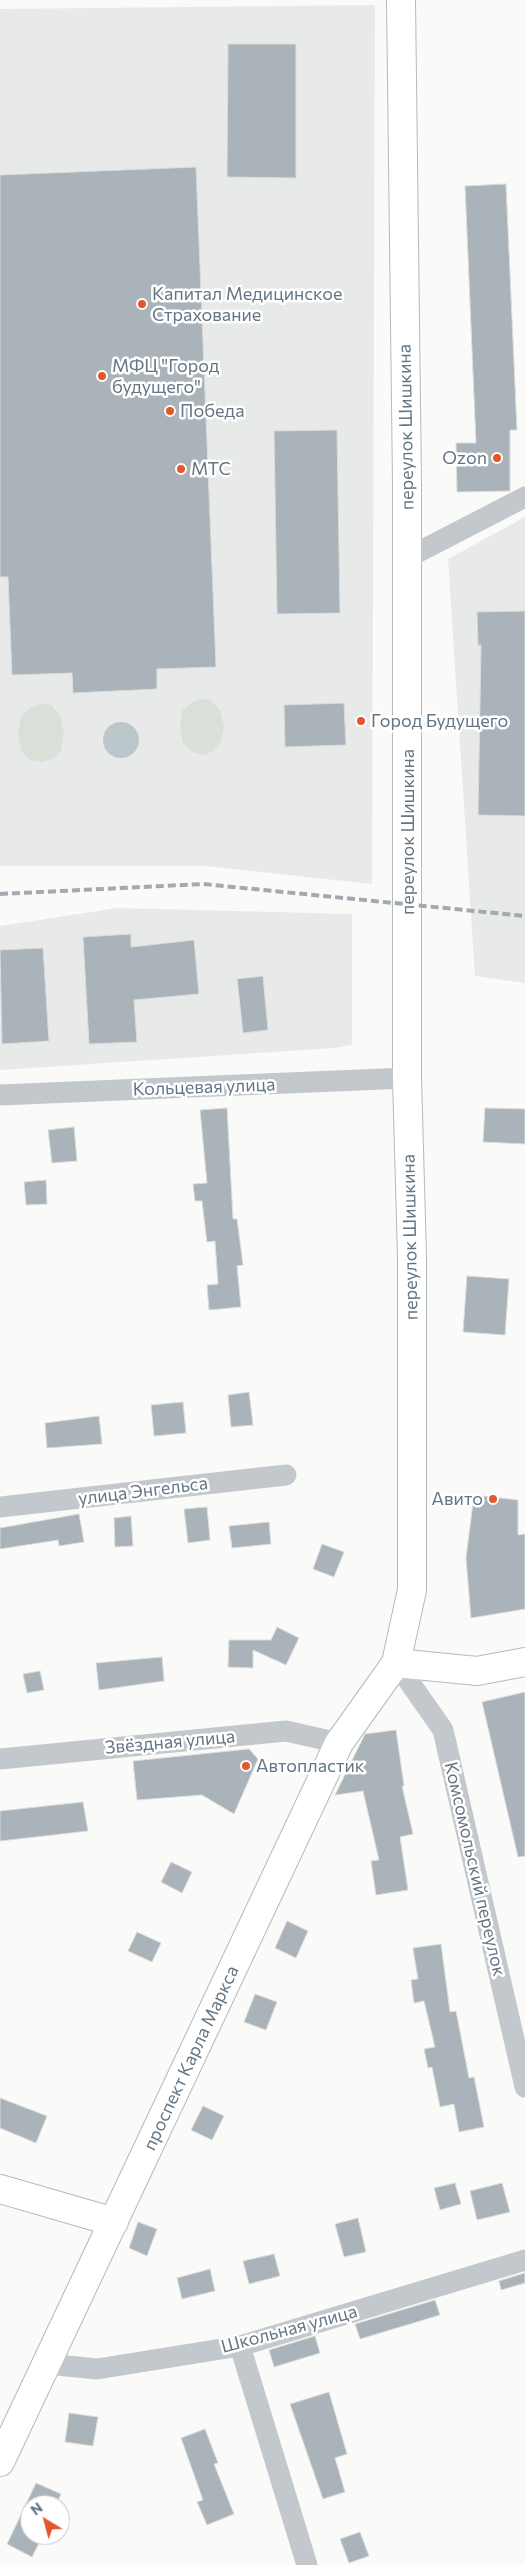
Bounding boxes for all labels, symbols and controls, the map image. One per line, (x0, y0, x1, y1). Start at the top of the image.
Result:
place label: Капитал Медицинское Страхование (152, 283, 343, 326)
marker: Капитал Медицинское Страхование (136, 298, 148, 310)
street label: переулок Шишкина (394, 344, 418, 510)
place label: МФЦ "Город будущего" (112, 355, 219, 398)
marker: МФЦ "Город будущего" (96, 370, 108, 382)
place label: Победа (180, 400, 244, 422)
marker: Победа (164, 405, 176, 417)
place label: Ozon (442, 447, 487, 469)
marker: Ozon (491, 452, 503, 464)
place label: МТС (191, 458, 231, 480)
marker: МТС (175, 463, 187, 475)
place label: Город Будущего (371, 710, 508, 732)
marker: Город Будущего (355, 715, 367, 727)
street label: переулок Шишкина (397, 749, 419, 915)
street label: Кольцевая улица (132, 1074, 276, 1100)
street label: переулок Шишкина (398, 1154, 422, 1320)
street label: улица Энгельса (77, 1472, 209, 1510)
place label: Авито (432, 1488, 483, 1510)
marker: Авито (487, 1493, 499, 1505)
street label: Звёздная улица (104, 1726, 236, 1758)
place label: Автопластик (256, 1755, 364, 1777)
marker: Автопластик (240, 1760, 252, 1772)
street label: Комсомольский переулок (440, 1760, 510, 1978)
street label: проспект Карла Маркса (139, 1962, 243, 2154)
street label: Школьная улица (219, 2300, 359, 2358)
north arrow (20, 2495, 70, 2545)
text: N (27, 2498, 46, 2518)

